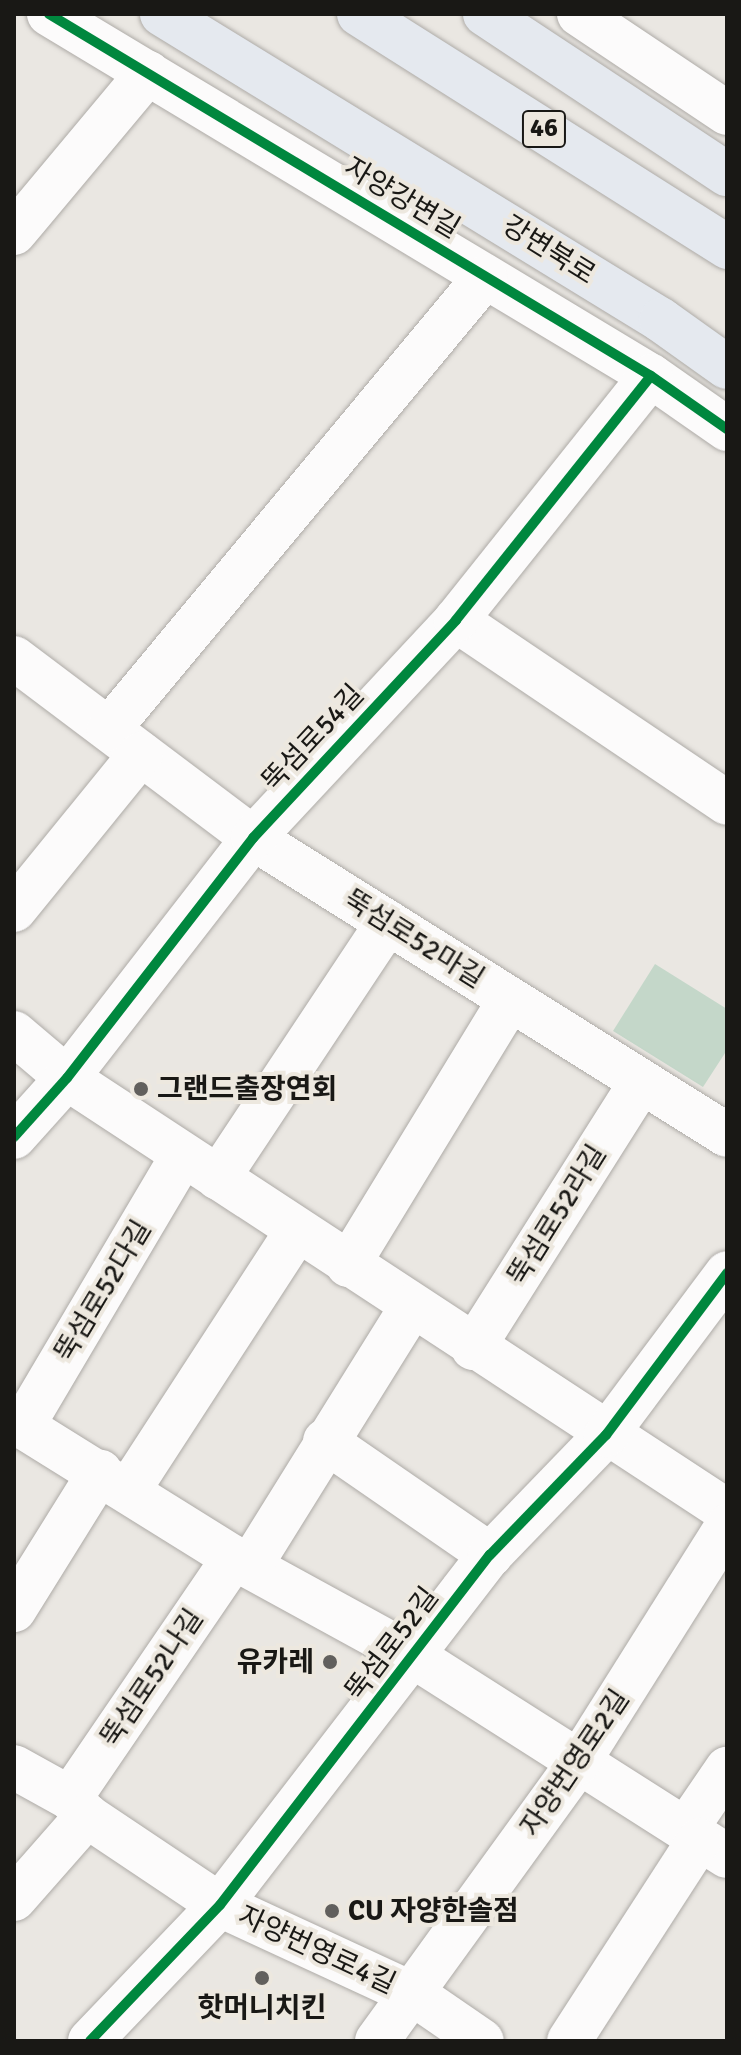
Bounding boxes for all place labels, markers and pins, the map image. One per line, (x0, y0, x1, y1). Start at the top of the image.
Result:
place label: 그랜드출장연회 (157, 1072, 337, 1106)
marker: 그랜드출장연회 (132, 1080, 150, 1098)
place label: 유카레 (237, 1645, 314, 1679)
marker: 유카레 (321, 1653, 339, 1671)
place label: CU 자양한솔점 (348, 1894, 519, 1928)
marker: CU 자양한솔점 (323, 1902, 341, 1920)
marker: 핫머니치킨 (253, 1969, 271, 1987)
place label: 핫머니치킨 (198, 1991, 326, 2025)

